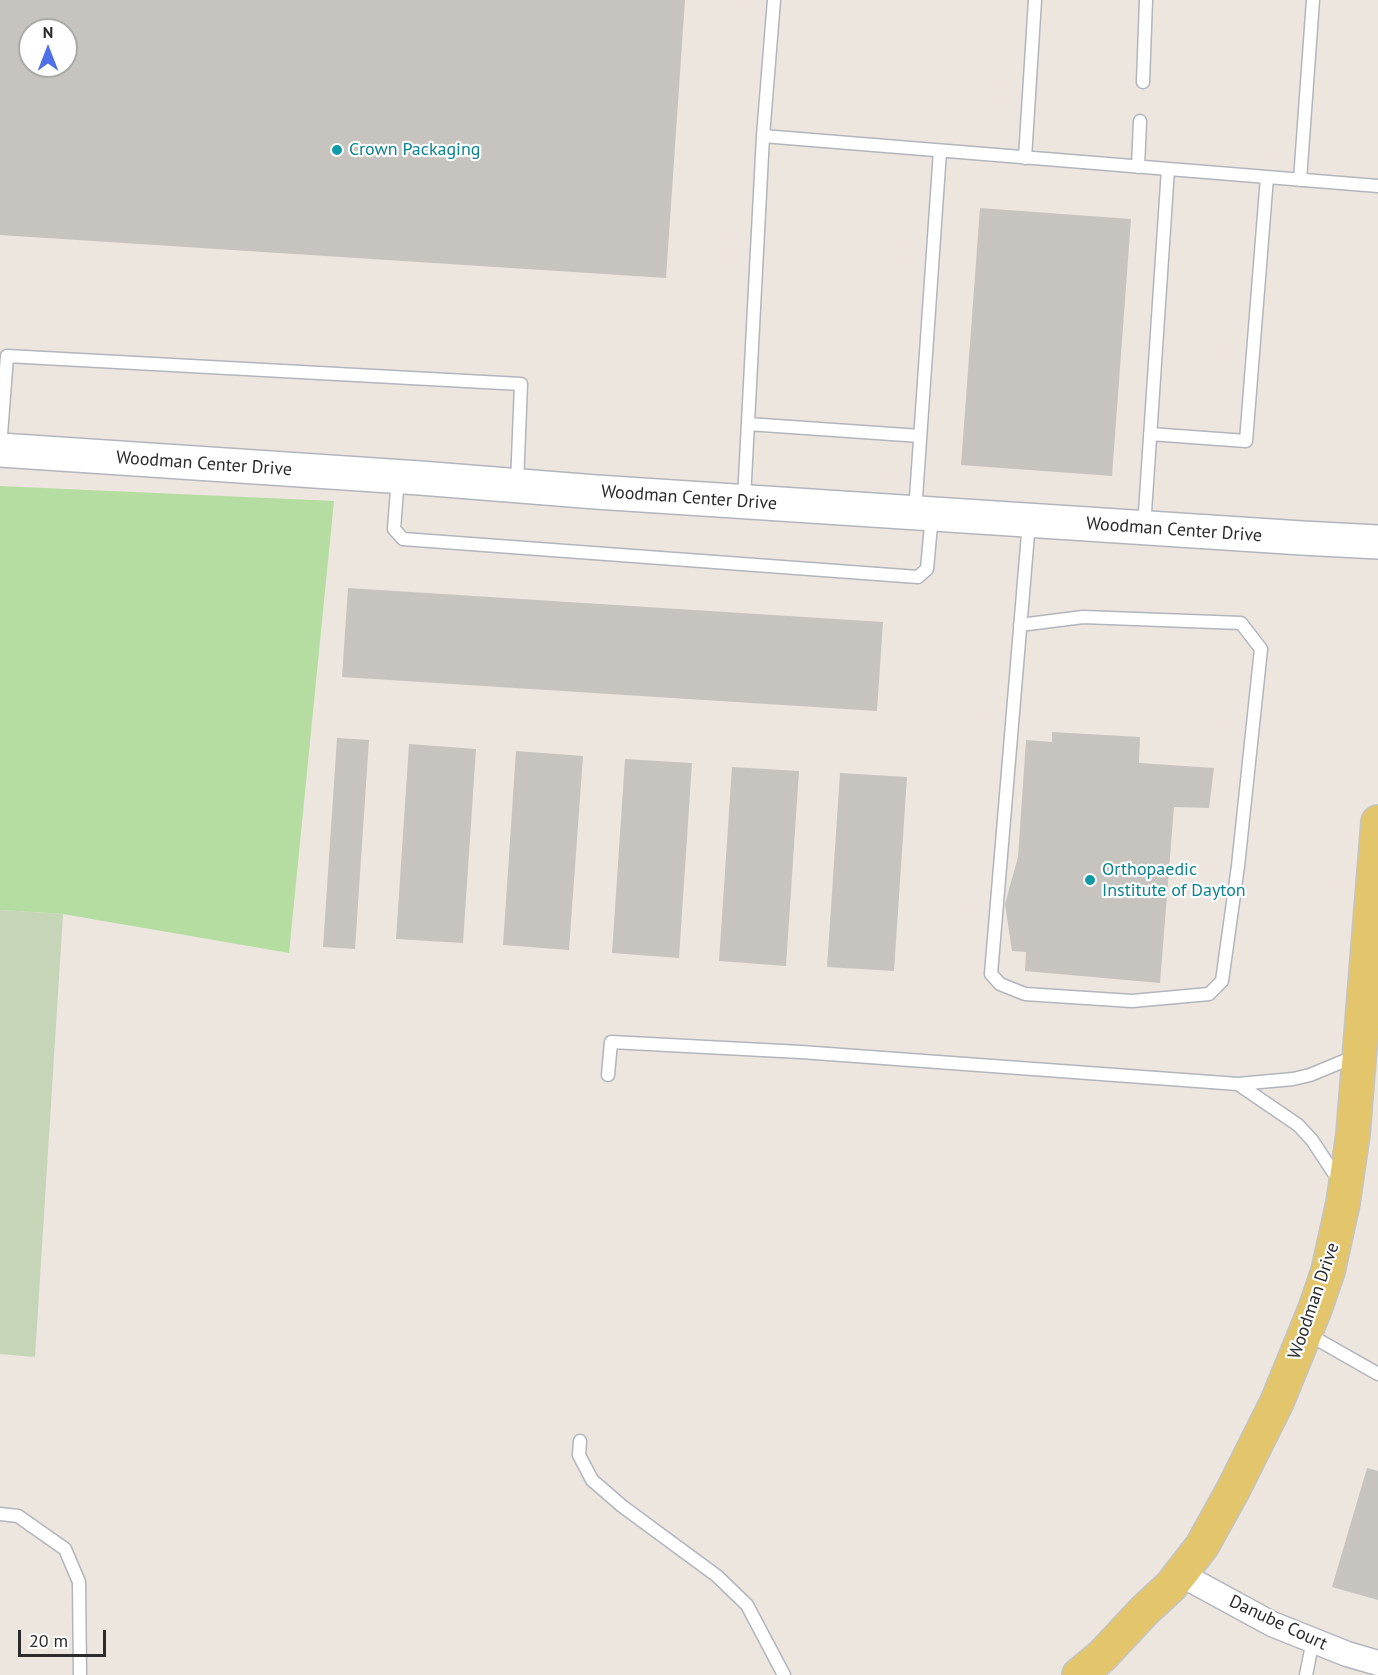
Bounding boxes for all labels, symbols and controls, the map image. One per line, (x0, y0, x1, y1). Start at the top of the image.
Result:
north arrow (18, 18, 78, 78)
text: N (43, 22, 53, 42)
place label: Crown Packaging (349, 139, 480, 161)
marker: Crown Packaging (330, 143, 344, 157)
street label: Woodman Center Drive (115, 447, 293, 481)
street label: Woodman Center Drive (600, 481, 778, 515)
street label: Woodman Center Drive (1085, 513, 1263, 547)
place label: Orthopaedic Institute of Dayton (1102, 859, 1246, 902)
marker: Orthopaedic Institute of Dayton (1083, 873, 1097, 887)
street label: Woodman Drive (1284, 1240, 1344, 1362)
street label: Danube Court (1226, 1591, 1330, 1655)
scale bar (21, 1618, 110, 1656)
text: 20 m (29, 1629, 68, 1652)

